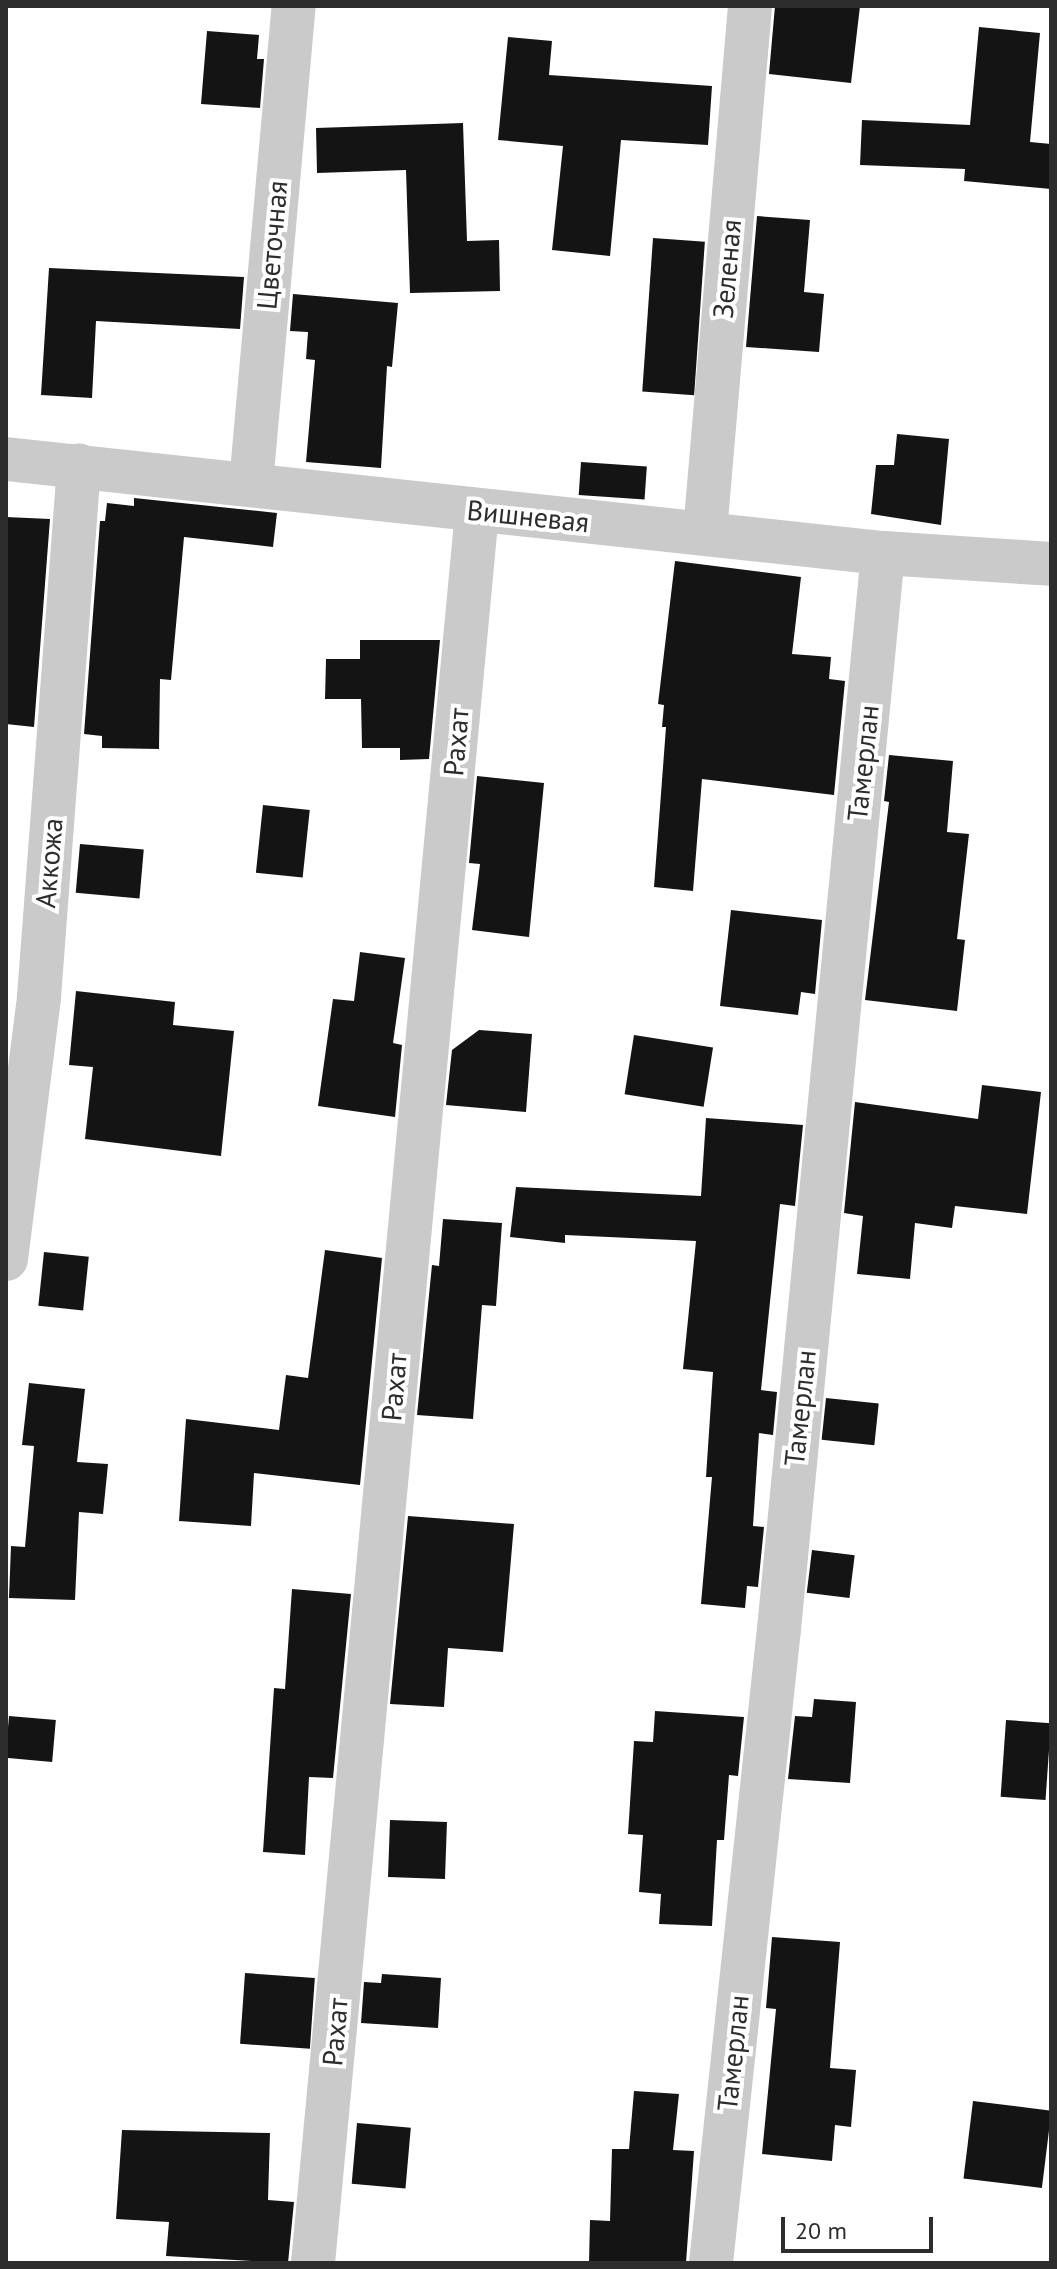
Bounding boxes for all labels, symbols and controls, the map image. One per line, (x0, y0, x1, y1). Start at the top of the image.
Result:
street label: Цветочная (250, 179, 294, 311)
street label: Зеленая (706, 218, 748, 320)
street label: Вишневая (465, 493, 591, 539)
street label: Тамерлан (840, 703, 886, 823)
street label: Рахат (436, 707, 476, 777)
street label: Аккожа (28, 817, 70, 909)
street label: Тамерлан (777, 1348, 823, 1468)
street label: Рахат (374, 1352, 414, 1422)
street label: Тамерлан (710, 1993, 756, 2113)
street label: Рахат (315, 1997, 355, 2067)
scale bar (785, 2201, 937, 2251)
text: 20 m (795, 2215, 847, 2246)

